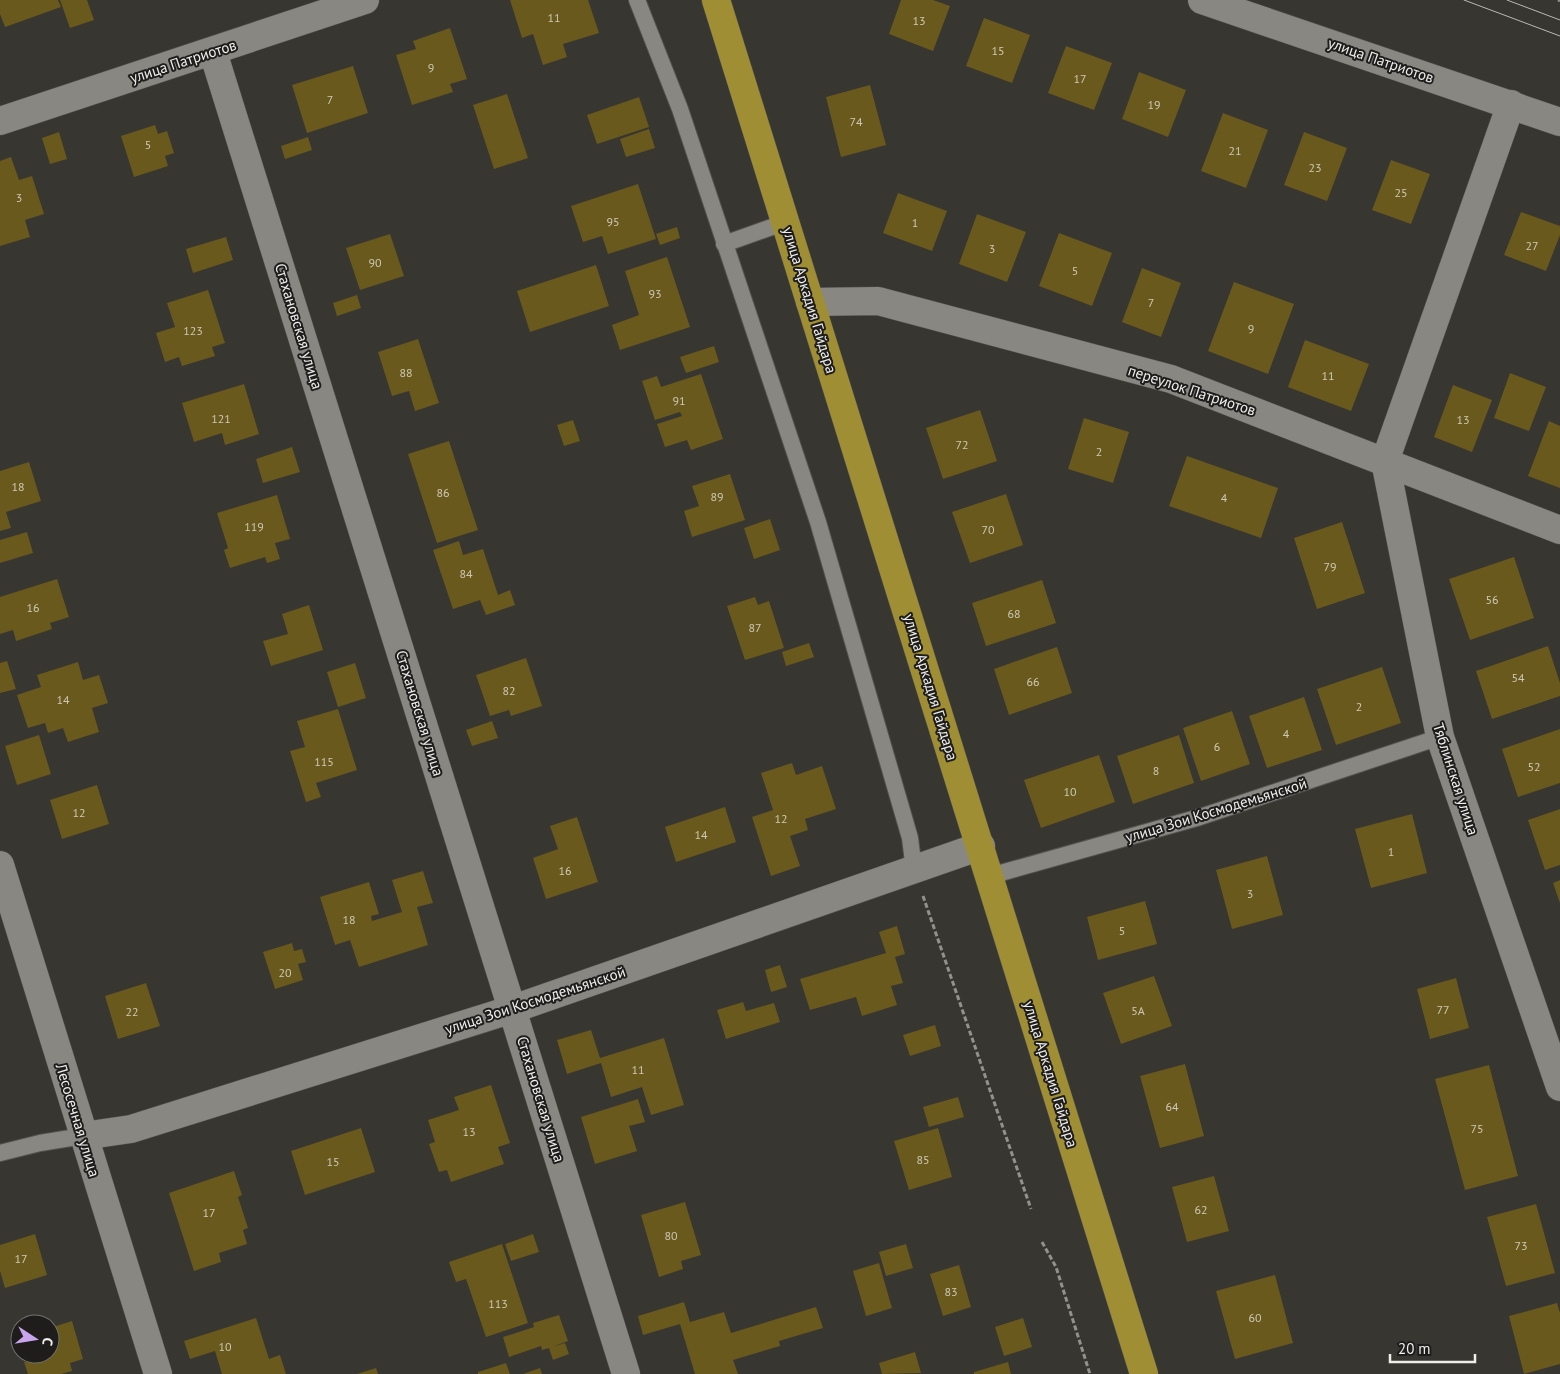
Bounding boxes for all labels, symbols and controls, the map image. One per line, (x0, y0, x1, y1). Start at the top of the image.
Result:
house number: 11 (547, 10, 561, 25)
house number: 13 (912, 13, 926, 28)
street label: улица Патриотов (1326, 33, 1436, 87)
street label: улица Патриотов (127, 35, 239, 87)
house number: 15 (991, 43, 1005, 58)
house number: 9 (428, 60, 434, 75)
house number: 17 (1073, 71, 1087, 86)
house number: 7 (327, 92, 333, 107)
house number: 19 (1147, 97, 1161, 112)
house number: 74 (849, 114, 863, 129)
house number: 5 (145, 137, 151, 152)
house number: 21 (1228, 143, 1242, 158)
house number: 23 (1308, 160, 1322, 175)
house number: 25 (1394, 185, 1408, 200)
house number: 3 (16, 190, 22, 205)
house number: 95 (606, 214, 620, 229)
house number: 1 (912, 215, 918, 230)
street label: улица Аркадия Гайдара (779, 224, 841, 376)
house number: 27 (1525, 238, 1539, 253)
house number: 3 (989, 241, 995, 256)
house number: 90 (368, 255, 382, 270)
street label: Стахановская улица (271, 261, 327, 391)
house number: 5 (1072, 263, 1078, 278)
house number: 93 (648, 286, 662, 301)
house number: 7 (1148, 295, 1154, 310)
house number: 9 (1248, 321, 1254, 336)
house number: 123 (183, 323, 203, 338)
street label: переулок Патриотов (1126, 360, 1258, 420)
house number: 88 (399, 365, 413, 380)
house number: 11 (1321, 368, 1335, 383)
house number: 91 (672, 393, 686, 408)
house number: 121 (211, 411, 231, 426)
house number: 13 (1456, 412, 1470, 427)
house number: 72 (955, 437, 969, 452)
house number: 2 (1096, 444, 1102, 459)
house number: 18 (11, 479, 25, 494)
house number: 86 (436, 485, 450, 500)
house number: 89 (710, 489, 724, 504)
house number: 4 (1221, 490, 1228, 505)
house number: 119 (244, 519, 264, 534)
house number: 70 (981, 522, 995, 537)
house number: 79 (1323, 559, 1337, 574)
house number: 84 (459, 566, 473, 581)
house number: 56 (1485, 592, 1499, 607)
house number: 16 (26, 600, 40, 615)
house number: 68 (1007, 606, 1021, 621)
street label: улица Аркадия Гайдара (900, 611, 962, 763)
house number: 87 (748, 620, 762, 635)
street label: Стахановская улица (392, 648, 448, 778)
house number: 54 (1511, 670, 1525, 685)
house number: 66 (1026, 674, 1040, 689)
house number: 82 (502, 683, 516, 698)
house number: 14 (56, 692, 70, 707)
house number: 2 (1356, 699, 1362, 714)
street label: Тяблинская улица (1429, 721, 1483, 837)
house number: 4 (1283, 726, 1290, 741)
house number: 6 (1214, 739, 1220, 754)
house number: 115 (314, 754, 334, 769)
house number: 52 (1527, 759, 1541, 774)
house number: 8 (1153, 763, 1159, 778)
street label: улица Зои Космодемьянской (1123, 773, 1309, 847)
house number: 10 (1063, 784, 1077, 799)
house number: 12 (72, 805, 86, 820)
house number: 12 (774, 811, 788, 826)
house number: 14 (694, 827, 708, 842)
house number: 1 (1388, 844, 1394, 859)
house number: 16 (558, 863, 572, 878)
house number: 3 (1247, 886, 1253, 901)
house number: 18 (342, 912, 356, 927)
house number: 5 (1119, 923, 1125, 938)
street label: улица Зои Космодемьянской (442, 962, 628, 1038)
house number: 20 (278, 965, 292, 980)
street label: улица Аркадия Гайдара (1020, 998, 1082, 1150)
house number: 77 (1436, 1002, 1450, 1017)
house number: 5А (1131, 1003, 1145, 1018)
house number: 22 (125, 1004, 139, 1019)
street label: Стахановская улица (513, 1034, 569, 1164)
street label: Лесосечная улица (51, 1060, 104, 1179)
house number: 11 (631, 1062, 645, 1077)
house number: 64 (1165, 1099, 1179, 1114)
house number: 75 (1470, 1121, 1484, 1136)
house number: 13 (462, 1124, 476, 1139)
house number: 85 (916, 1152, 930, 1167)
house number: 15 (326, 1154, 340, 1169)
house number: 62 (1194, 1202, 1208, 1217)
house number: 17 (202, 1205, 216, 1220)
house number: 80 (664, 1228, 678, 1243)
house number: 73 (1514, 1238, 1528, 1253)
house number: 17 (14, 1251, 28, 1266)
house number: 83 (944, 1284, 958, 1299)
house number: 113 (488, 1296, 508, 1311)
house number: 60 (1248, 1310, 1262, 1325)
north arrow (10, 1314, 60, 1364)
scale bar (1390, 1332, 1475, 1364)
text: С (38, 1336, 57, 1348)
house number: 10 (218, 1339, 232, 1354)
text: 20 m (1398, 1339, 1431, 1358)

